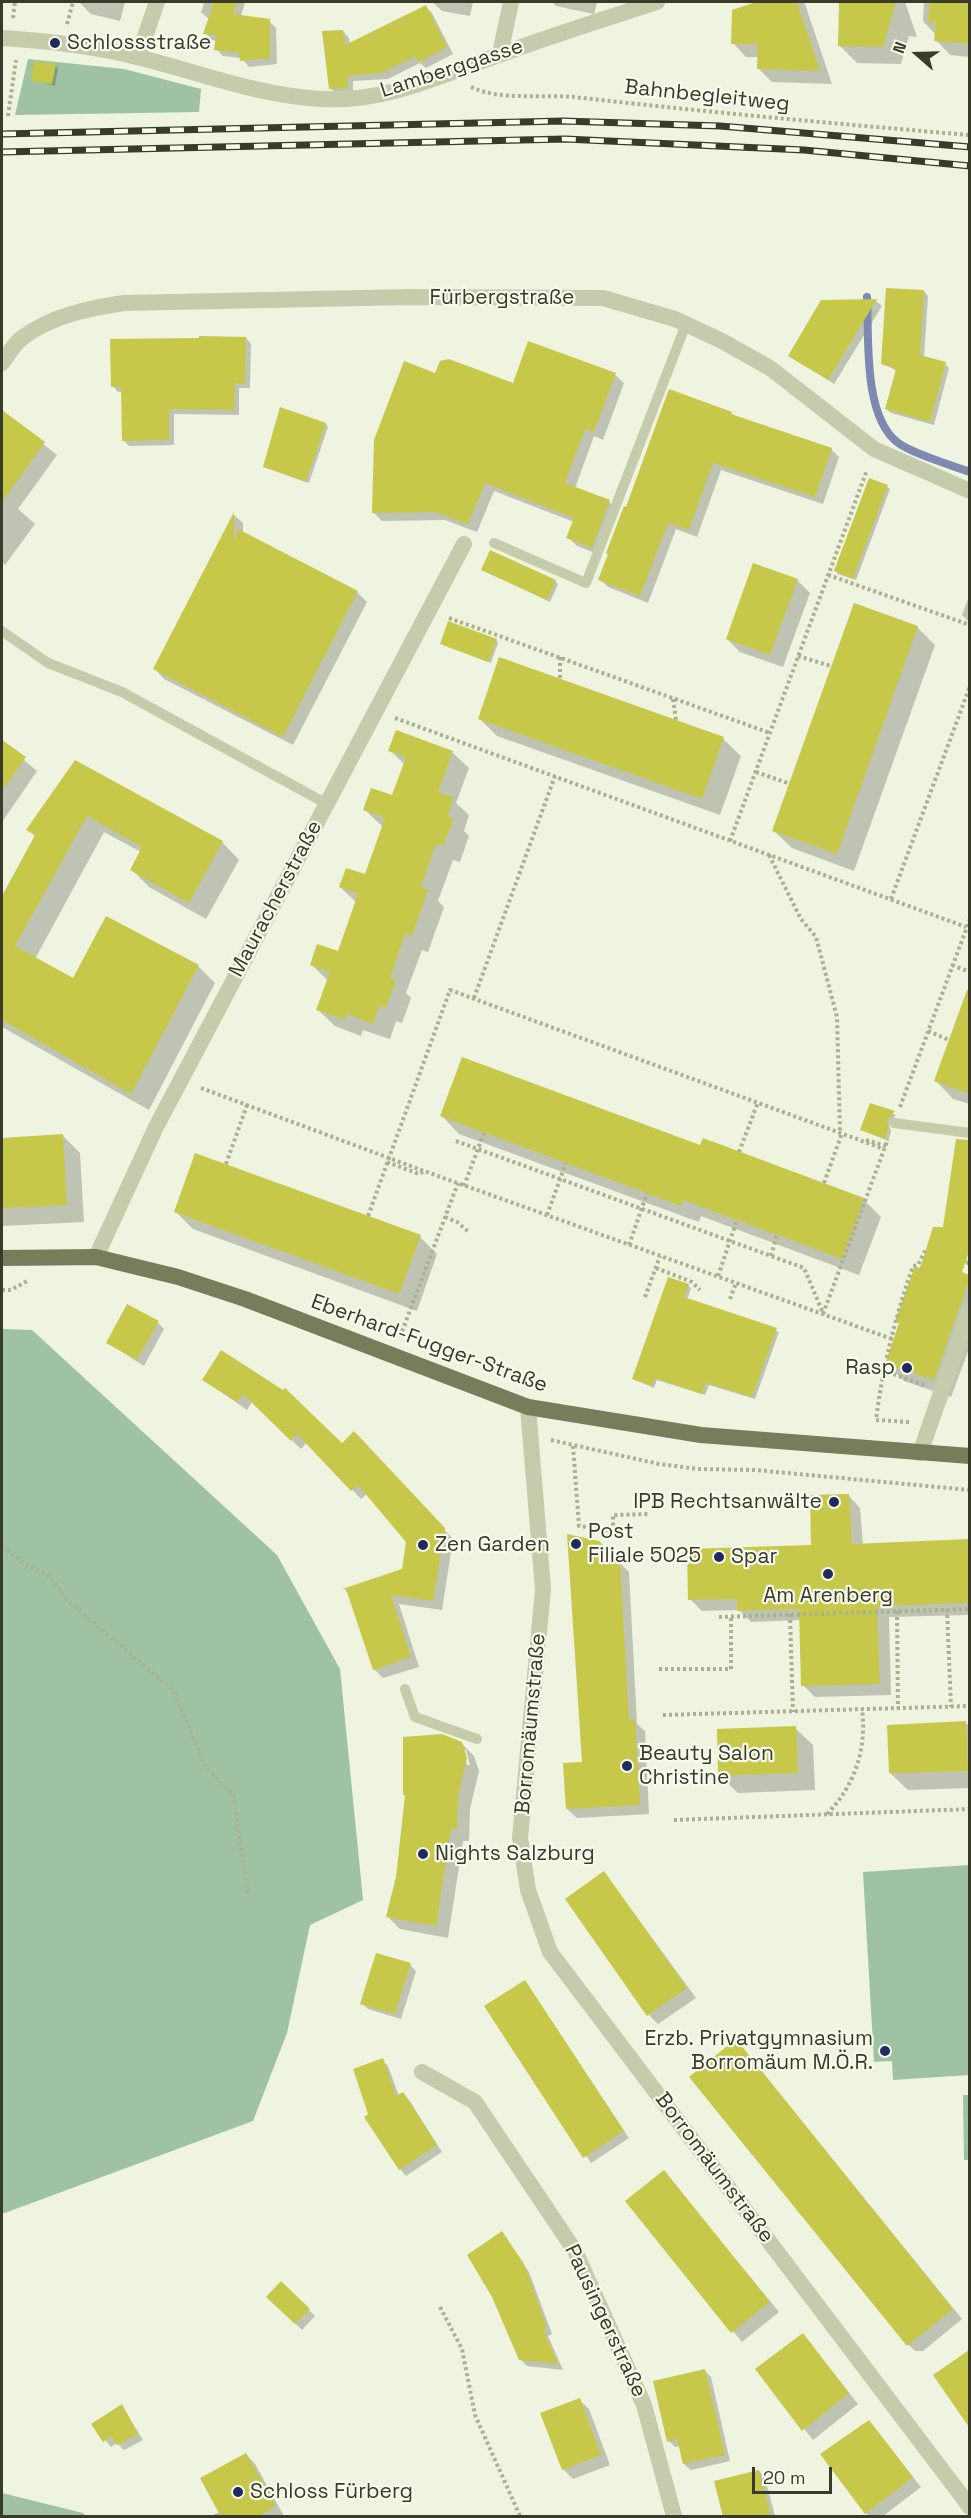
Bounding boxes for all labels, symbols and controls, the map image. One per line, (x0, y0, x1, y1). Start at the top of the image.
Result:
north arrow (887, 24, 947, 84)
place label: Schlossstraße (67, 30, 211, 56)
street label: Lamberggasse (377, 34, 527, 104)
marker: Schlossstraße (48, 36, 62, 50)
text: N (888, 39, 911, 56)
street label: Bahnbegleitweg (623, 75, 791, 117)
street label: Fürbergstraße (430, 285, 574, 311)
street label: Mauracherstraße (224, 816, 328, 982)
street label: Eberhard-Fugger-Straße (307, 1289, 551, 1399)
place label: Rasp (845, 1355, 895, 1381)
marker: Rasp (900, 1361, 914, 1375)
place label: IPB Rechtsanwälte (633, 1489, 822, 1515)
marker: IPB Rechtsanwälte (827, 1495, 841, 1509)
place label: Post Filiale 5025 (588, 1519, 701, 1569)
place label: Zen Garden (435, 1532, 550, 1558)
marker: Post Filiale 5025 (569, 1537, 583, 1551)
marker: Zen Garden (416, 1538, 430, 1552)
place label: Spar (731, 1544, 777, 1570)
marker: Spar (712, 1550, 726, 1564)
marker: Am Arenberg (821, 1567, 835, 1581)
place label: Am Arenberg (763, 1583, 893, 1609)
street label: Borromäumstraße (511, 1632, 551, 1816)
place label: Beauty Salon Christine (639, 1741, 774, 1791)
marker: Beauty Salon Christine (620, 1759, 634, 1773)
place label: Nights Salzburg (435, 1841, 595, 1867)
marker: Nights Salzburg (416, 1847, 430, 1861)
place label: Erzb. Privatgymnasium Borromäum M.Ö.R. (644, 2026, 873, 2076)
marker: Erzb. Privatgymnasium Borromäum M.Ö.R. (878, 2044, 892, 2058)
street label: Borromäumstraße (649, 2088, 779, 2248)
street label: Pausingerstraße (559, 2241, 651, 2401)
scale bar (755, 2455, 834, 2493)
text: 20 m (763, 2466, 806, 2489)
place label: Schloss Fürberg (250, 2479, 413, 2505)
marker: Schloss Fürberg (231, 2485, 245, 2499)

